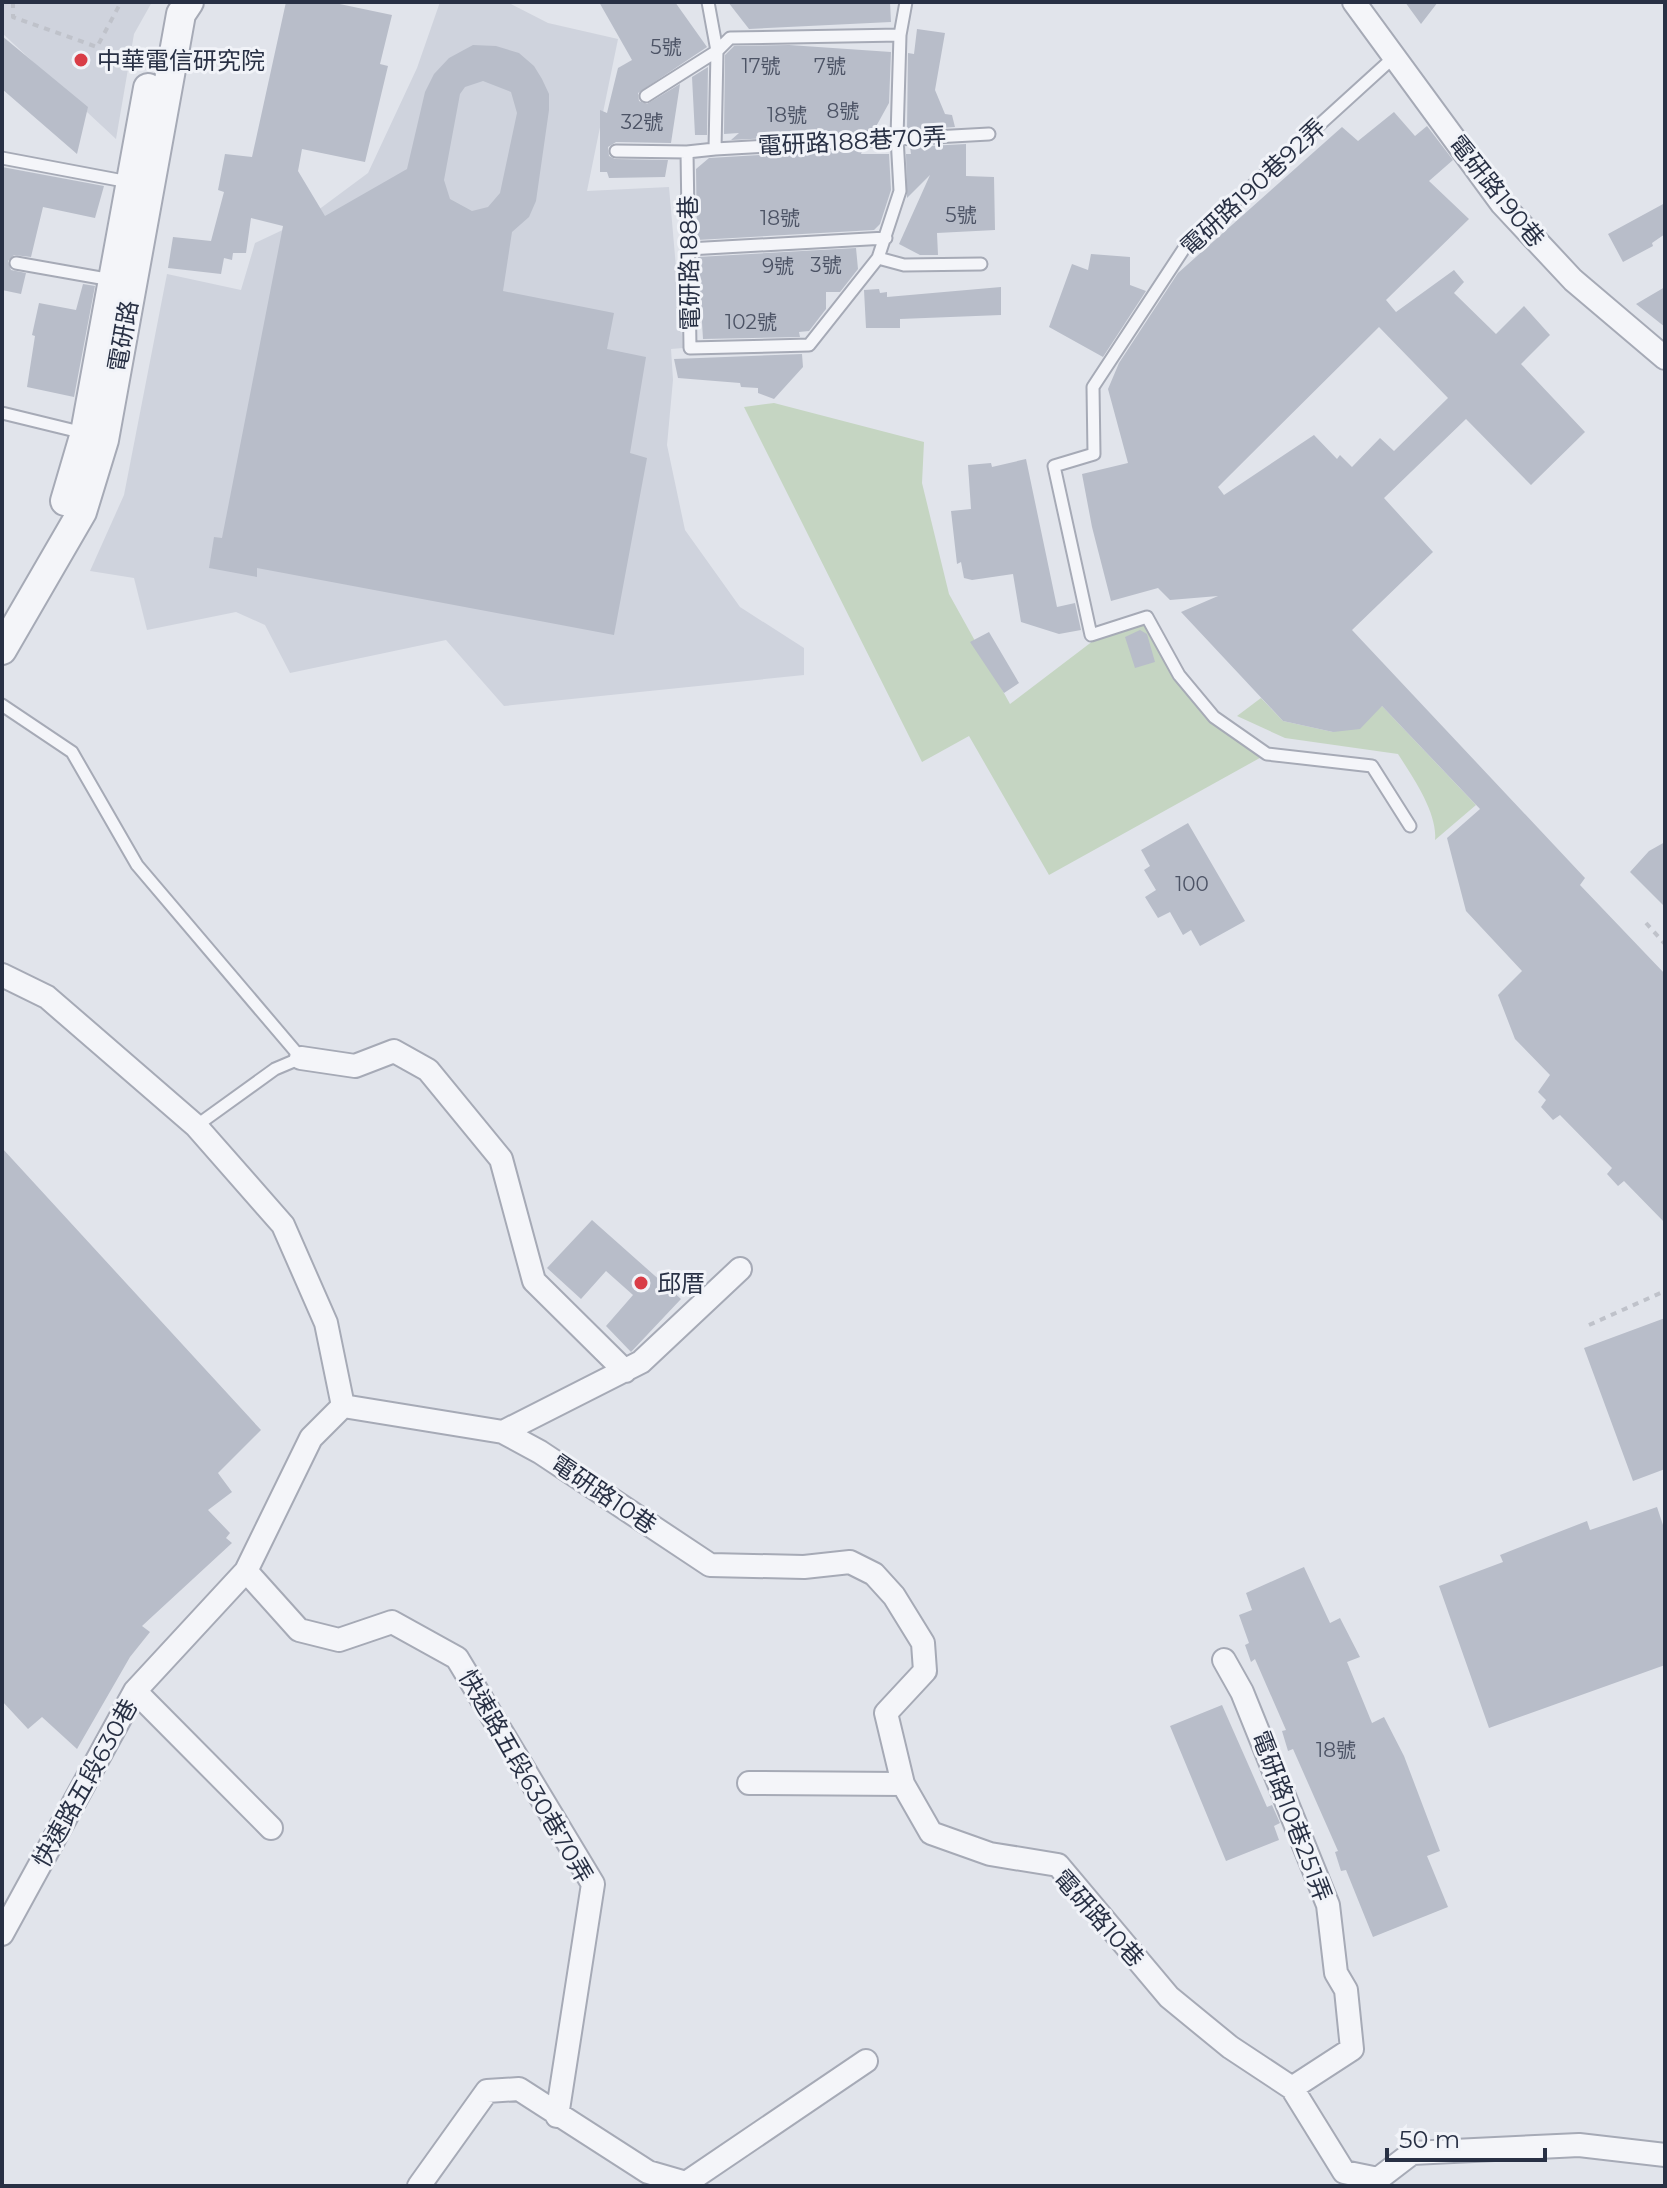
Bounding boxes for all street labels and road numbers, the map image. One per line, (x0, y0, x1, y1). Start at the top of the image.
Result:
street label: 電研路190巷92弄 (1175, 112, 1331, 262)
street label: 電研路188巷70弄 (757, 122, 947, 160)
street label: 電研路190巷 (1443, 129, 1551, 253)
street label: 電研路188巷 (673, 195, 705, 331)
street label: 電研路 (102, 298, 144, 374)
street label: 電研路10巷 (546, 1448, 662, 1540)
street label: 快速路五段630巷70弄 (453, 1664, 599, 1888)
street label: 快速路五段630巷 (27, 1694, 143, 1872)
street label: 電研路10巷251弄 (1246, 1727, 1338, 1905)
street label: 電研路10巷 (1048, 1863, 1150, 1973)

